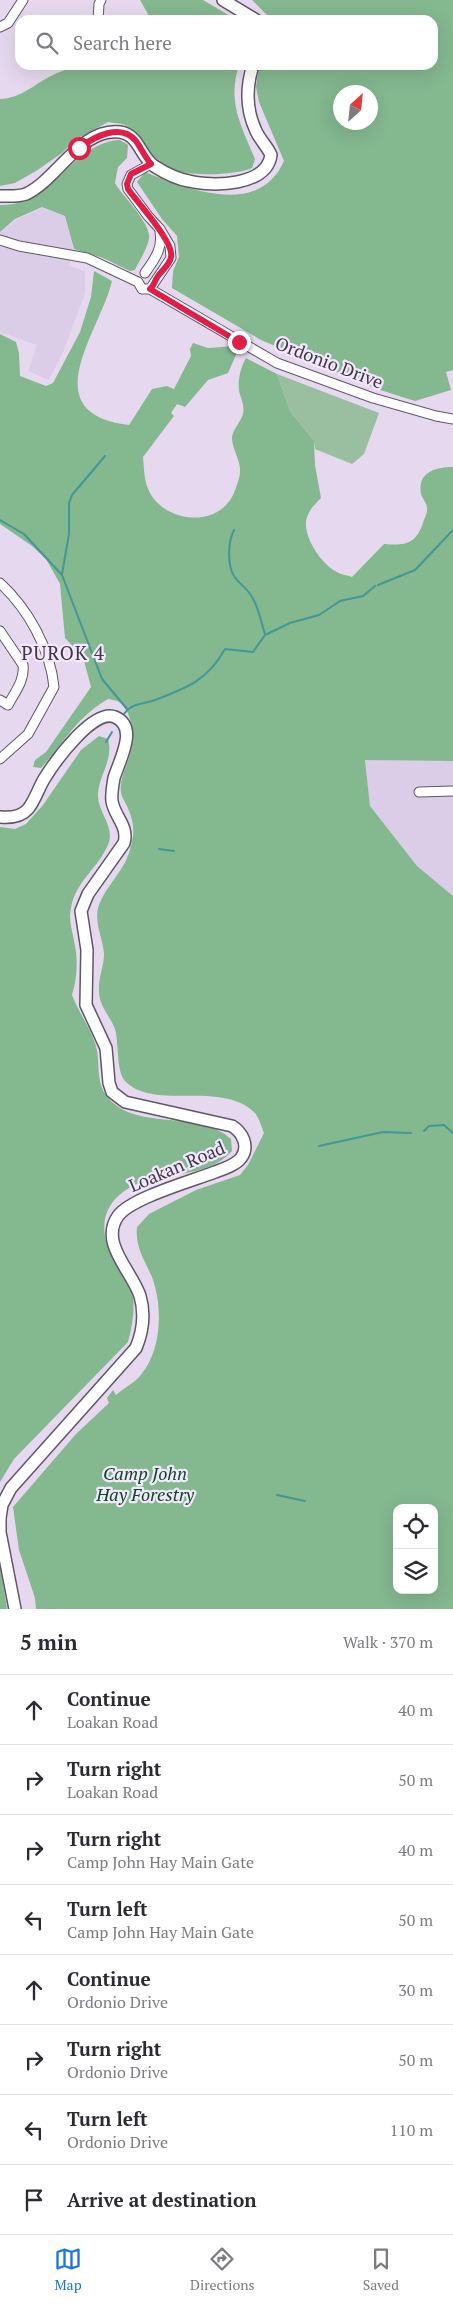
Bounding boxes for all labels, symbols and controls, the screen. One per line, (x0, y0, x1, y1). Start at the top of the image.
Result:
search box (15, 15, 438, 70)
icon: search (33, 29, 61, 57)
text: Search here (73, 30, 172, 55)
north arrow (333, 85, 378, 130)
route start (68, 137, 91, 160)
route end (228, 331, 251, 354)
street label: Ordonio Drive (272, 331, 387, 394)
district label: PUROK 4 (21, 640, 105, 665)
street label: Loakan Road (125, 1135, 228, 1197)
park label: Camp John Hay Forestry (95, 1461, 195, 1506)
map controls (393, 1504, 438, 1594)
button: locate (393, 1504, 438, 1549)
button: layers (393, 1549, 438, 1594)
text: 5 min (20, 1628, 77, 1656)
text: Walk · 370 m (343, 1631, 433, 1653)
text: Continue (67, 1686, 151, 1711)
icon: ahead (20, 1696, 48, 1724)
text: 40 m (398, 1699, 433, 1721)
text: Loakan Road (67, 1711, 158, 1733)
text: Turn right (67, 1756, 161, 1781)
icon: right (20, 1766, 48, 1794)
text: 50 m (398, 1769, 433, 1791)
text: Loakan Road (67, 1781, 158, 1803)
text: Turn right (67, 1826, 161, 1851)
icon: right (20, 1836, 48, 1864)
text: 40 m (398, 1839, 433, 1861)
text: Camp John Hay Main Gate (67, 1851, 254, 1873)
text: Turn left (67, 1896, 148, 1921)
icon: left (20, 1906, 48, 1934)
text: 50 m (398, 1909, 433, 1931)
text: Camp John Hay Main Gate (67, 1921, 254, 1943)
text: Continue (67, 1966, 151, 1991)
icon: ahead (20, 1976, 48, 2004)
text: 30 m (398, 1979, 433, 2001)
text: Ordonio Drive (67, 1991, 168, 2013)
text: Turn right (67, 2036, 161, 2061)
icon: right (20, 2046, 48, 2074)
text: 50 m (398, 2049, 433, 2071)
text: Ordonio Drive (67, 2061, 168, 2083)
text: Turn left (67, 2106, 148, 2131)
icon: left (20, 2116, 48, 2144)
text: 110 m (390, 2119, 433, 2141)
text: Ordonio Drive (67, 2131, 168, 2153)
icon: arrive (20, 2186, 48, 2214)
text: Arrive at destination (67, 2187, 256, 2212)
tab: Map (54, 2245, 82, 2294)
tab: Directions (190, 2245, 255, 2294)
tab: Saved (363, 2245, 399, 2294)

